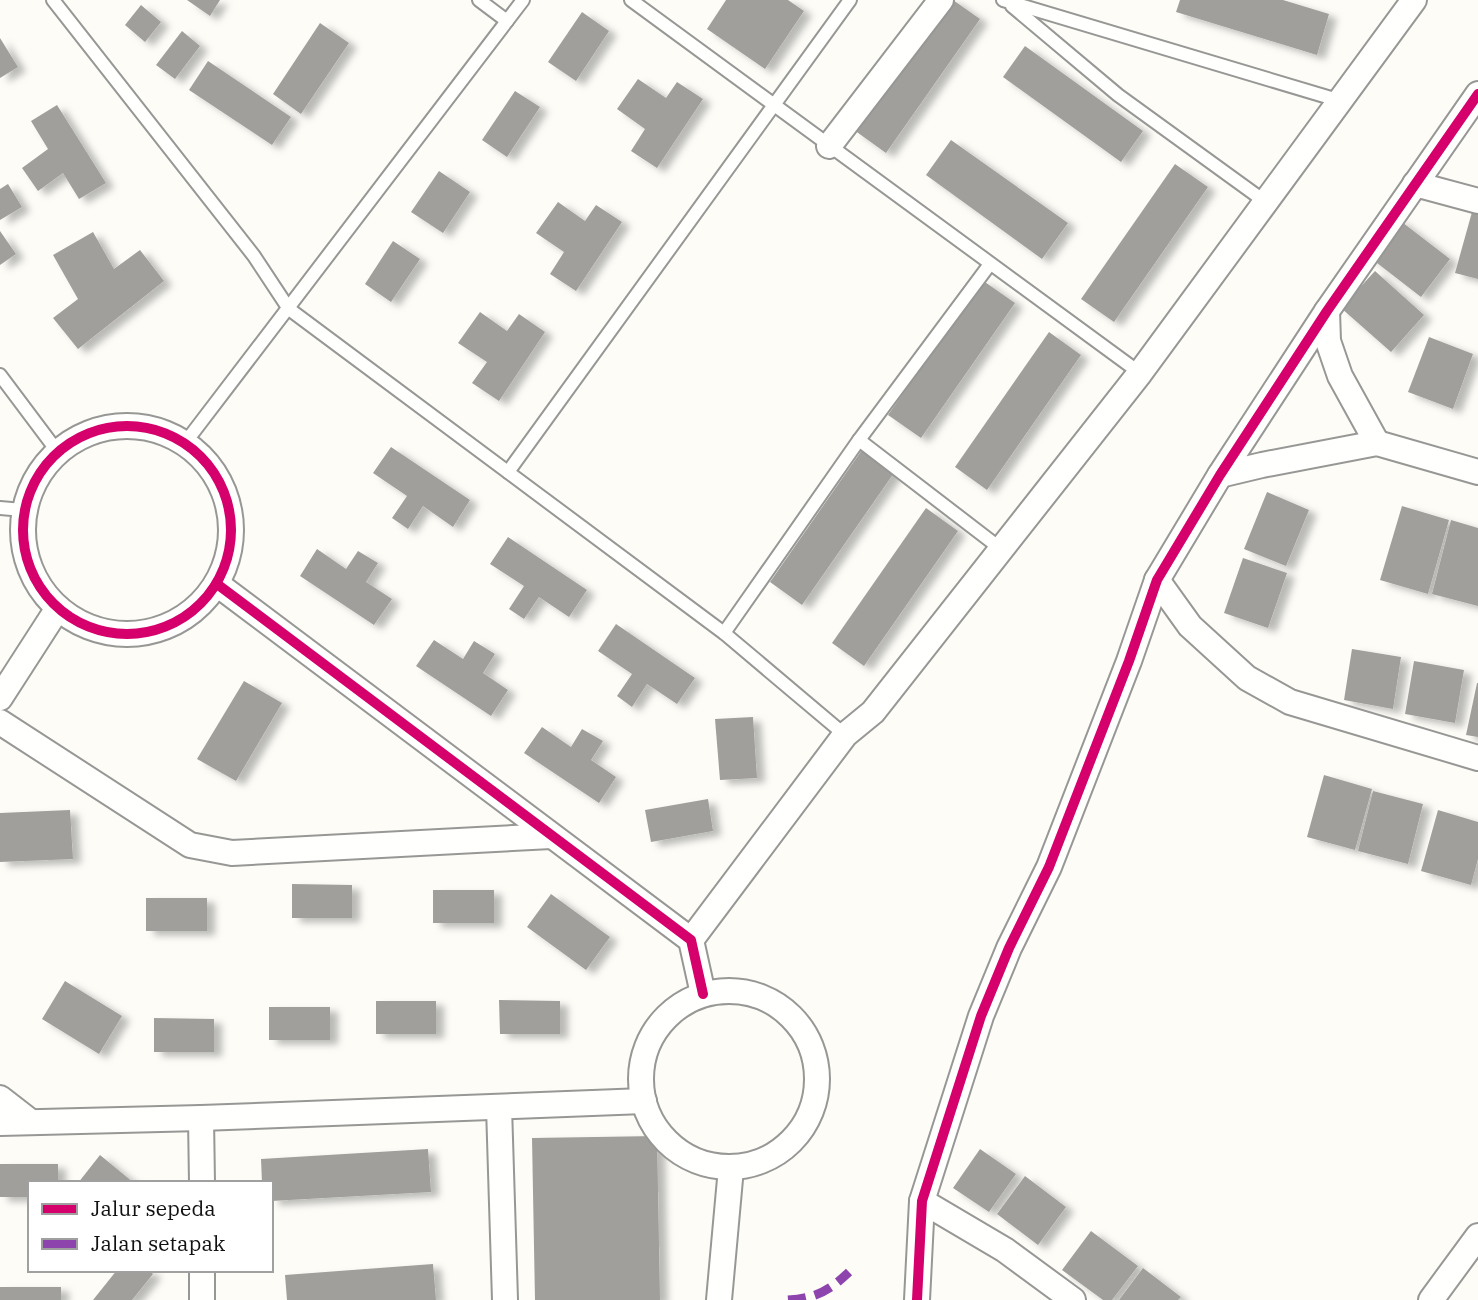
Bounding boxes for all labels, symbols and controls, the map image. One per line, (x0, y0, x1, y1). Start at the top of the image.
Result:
legend (28, 1181, 273, 1272)
text: Jalur sepeda (91, 1194, 216, 1222)
text: Jalan setapak (91, 1229, 226, 1257)

